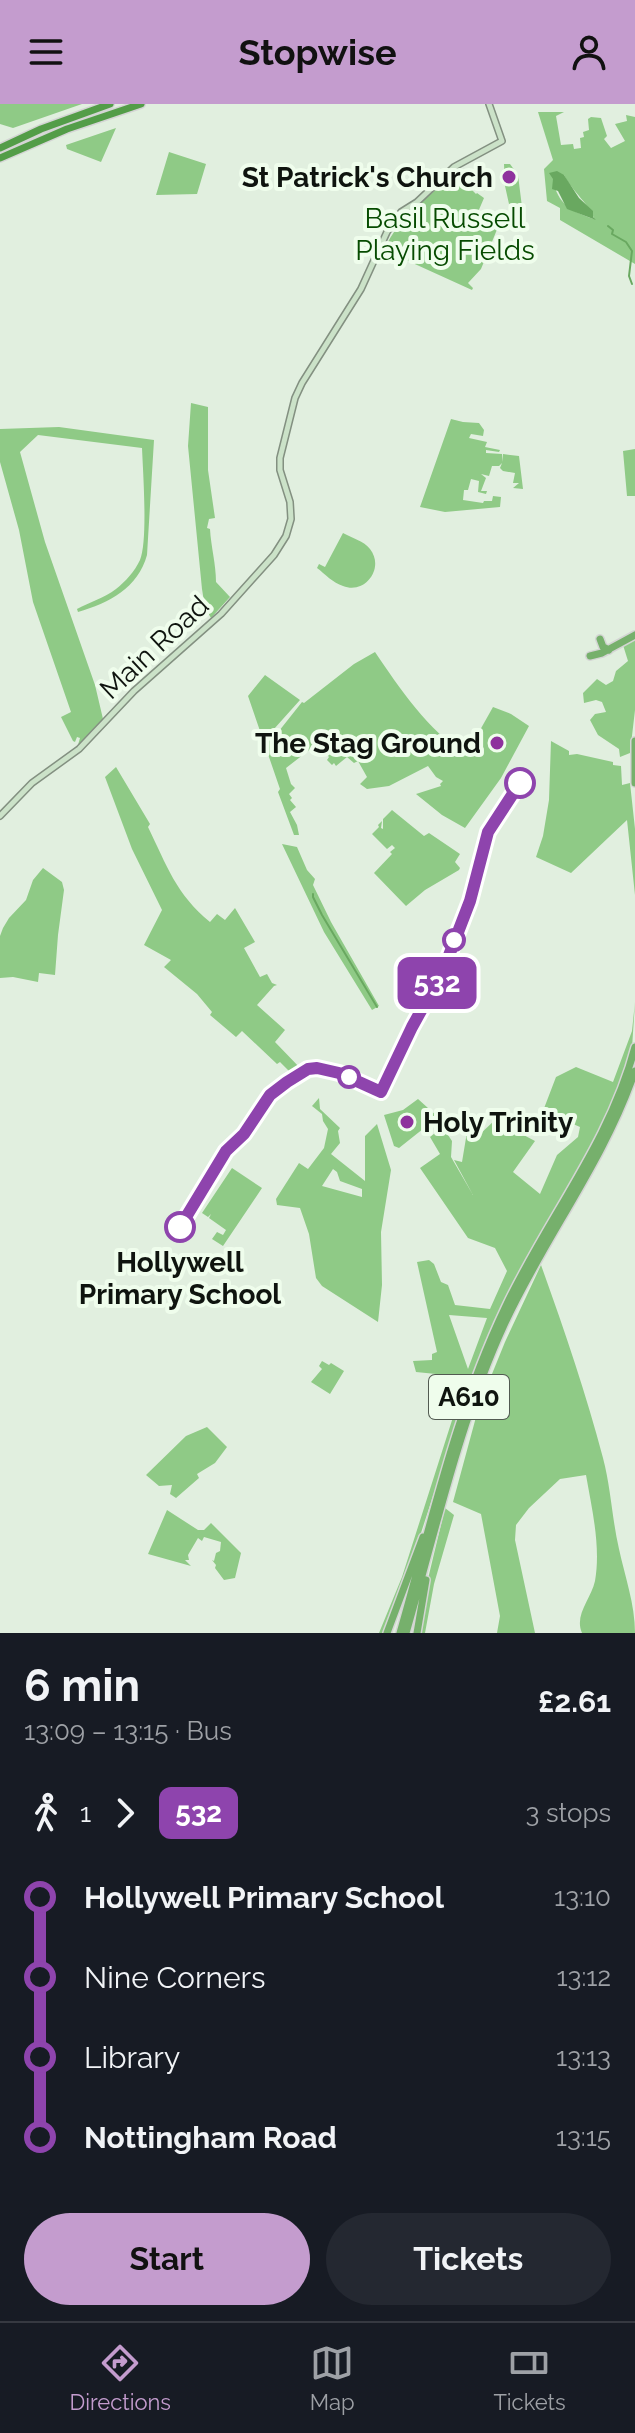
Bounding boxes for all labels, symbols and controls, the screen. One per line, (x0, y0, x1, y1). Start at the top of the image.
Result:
icon: menu (24, 30, 68, 74)
icon: person (567, 30, 611, 74)
text: Stopwise (239, 31, 396, 73)
place label: St Patrick's Church (242, 161, 493, 194)
marker: St Patrick's Church (500, 168, 518, 186)
park label: Basil Russell Playing Fields (355, 202, 535, 267)
street label: Main Road (93, 589, 215, 706)
place label: The Stag Ground (255, 727, 481, 760)
marker: The Stag Ground (488, 734, 506, 752)
unlabelled marker (505, 768, 535, 798)
unlabelled marker (443, 929, 465, 951)
line badge: 532 (391, 957, 483, 1009)
text: 532 (414, 966, 460, 999)
unlabelled marker (338, 1066, 360, 1088)
place label: Holy Trinity (423, 1106, 574, 1139)
marker: Holy Trinity (398, 1113, 416, 1131)
marker: Hollywell Primary School (165, 1212, 195, 1242)
place label: Hollywell Primary School (79, 1246, 281, 1311)
road number: A610 (429, 1375, 509, 1419)
text: 6 min (24, 1660, 140, 1711)
text: £2.61 (538, 1684, 611, 1719)
text: 13:09 – 13:15 · Bus (24, 1716, 232, 1746)
icon: walk (24, 1791, 68, 1835)
icon: forward (103, 1791, 147, 1835)
text: 532 (175, 1796, 222, 1829)
text: 1 (80, 1798, 91, 1828)
text: 3 stops (525, 1798, 611, 1828)
text: Hollywell Primary School (84, 1880, 444, 1915)
text: 13:10 (554, 1882, 611, 1912)
text: Nine Corners (84, 1960, 266, 1995)
text: 13:12 (556, 1962, 611, 1992)
text: Library (84, 2040, 180, 2075)
text: 13:13 (556, 2042, 611, 2072)
text: Nottingham Road (84, 2120, 337, 2155)
text: 13:15 (556, 2122, 611, 2152)
button: Start (24, 2213, 310, 2305)
button: Tickets (326, 2213, 611, 2305)
tab: Directions (69, 2341, 171, 2415)
tab: Map (310, 2341, 355, 2415)
tab: Tickets (493, 2341, 566, 2415)

